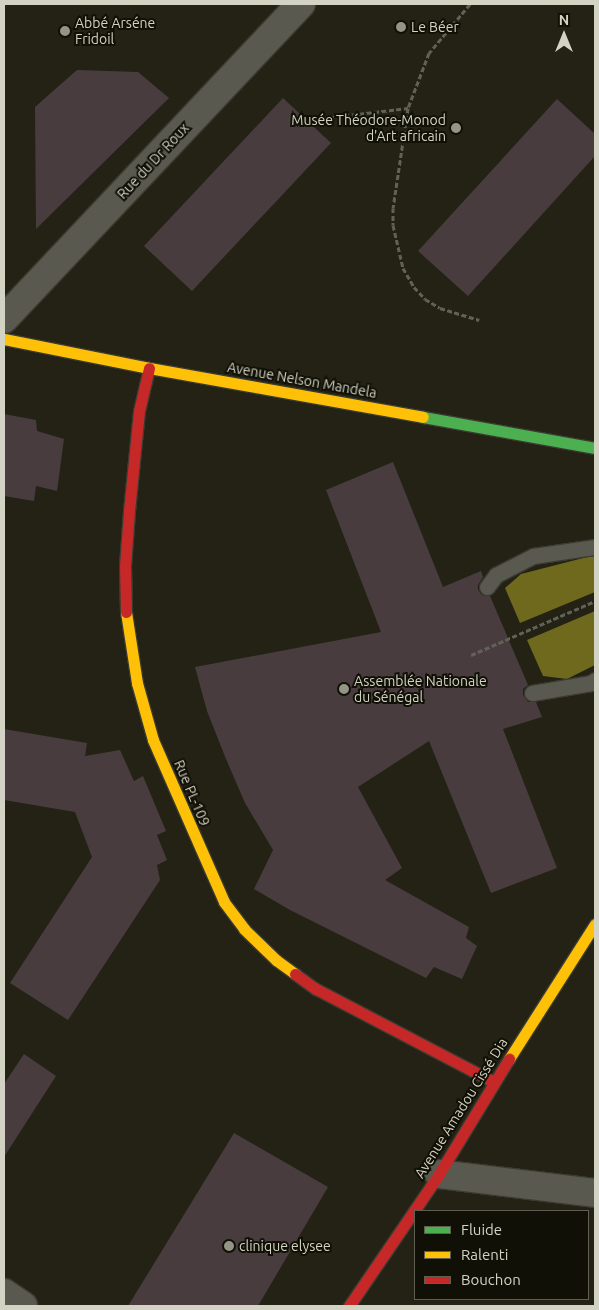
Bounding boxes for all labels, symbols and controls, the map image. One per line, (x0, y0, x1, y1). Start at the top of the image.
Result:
north arrow (539, 10, 589, 60)
text: N (559, 12, 569, 28)
place label: Abbé Arséne Fridoil (75, 15, 155, 48)
place label: Le Béer (411, 19, 459, 35)
marker: Le Béer (395, 21, 407, 33)
marker: Abbé Arséne Fridoil (59, 25, 71, 37)
place label: Musée Théodore-Monod d'Art africain (291, 112, 446, 144)
street label: Rue du Dr Roux (114, 120, 192, 202)
marker: Musée Théodore-Monod d'Art africain (450, 122, 462, 134)
street label: Avenue Nelson Mandela (226, 359, 378, 401)
place label: Assemblée Nationale du Sénégal (354, 673, 487, 706)
marker: Assemblée Nationale du Sénégal (338, 683, 350, 695)
street label: Rue PL-109 (171, 757, 213, 829)
street label: Avenue Amadou Cissé Dia (411, 1035, 511, 1181)
legend (414, 1210, 589, 1300)
text: Fluide (461, 1221, 502, 1238)
place label: clinique elysee (239, 1238, 331, 1254)
marker: clinique elysee (223, 1240, 235, 1252)
text: Ralenti (461, 1246, 508, 1263)
text: Bouchon (461, 1271, 521, 1288)

